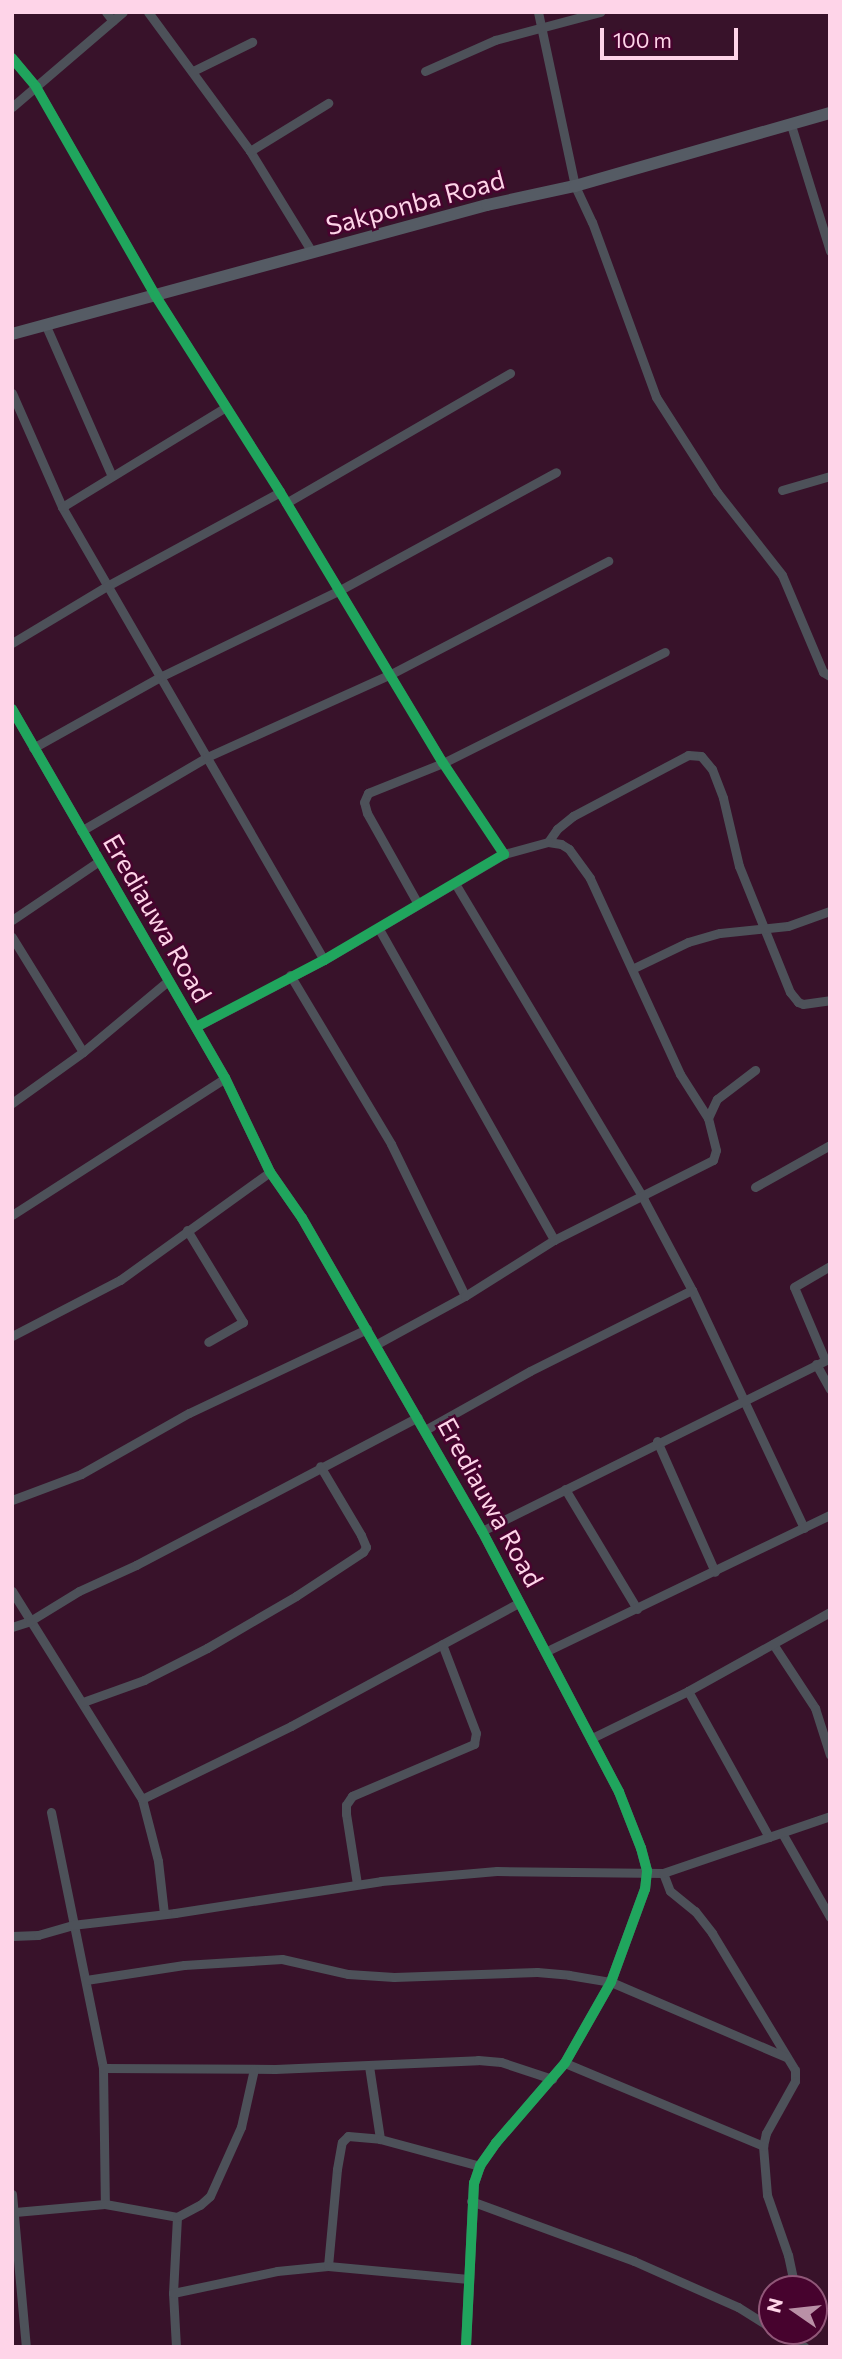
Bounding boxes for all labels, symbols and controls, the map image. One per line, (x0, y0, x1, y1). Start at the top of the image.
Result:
scale bar (604, 14, 742, 58)
text: 100 m (613, 27, 672, 52)
street label: Sakponba Road (322, 163, 508, 241)
street label: Erediauwa Road (97, 828, 219, 1008)
street label: Erediauwa Road (432, 1412, 550, 1592)
north arrow (758, 2275, 828, 2345)
text: N (761, 2296, 787, 2315)

